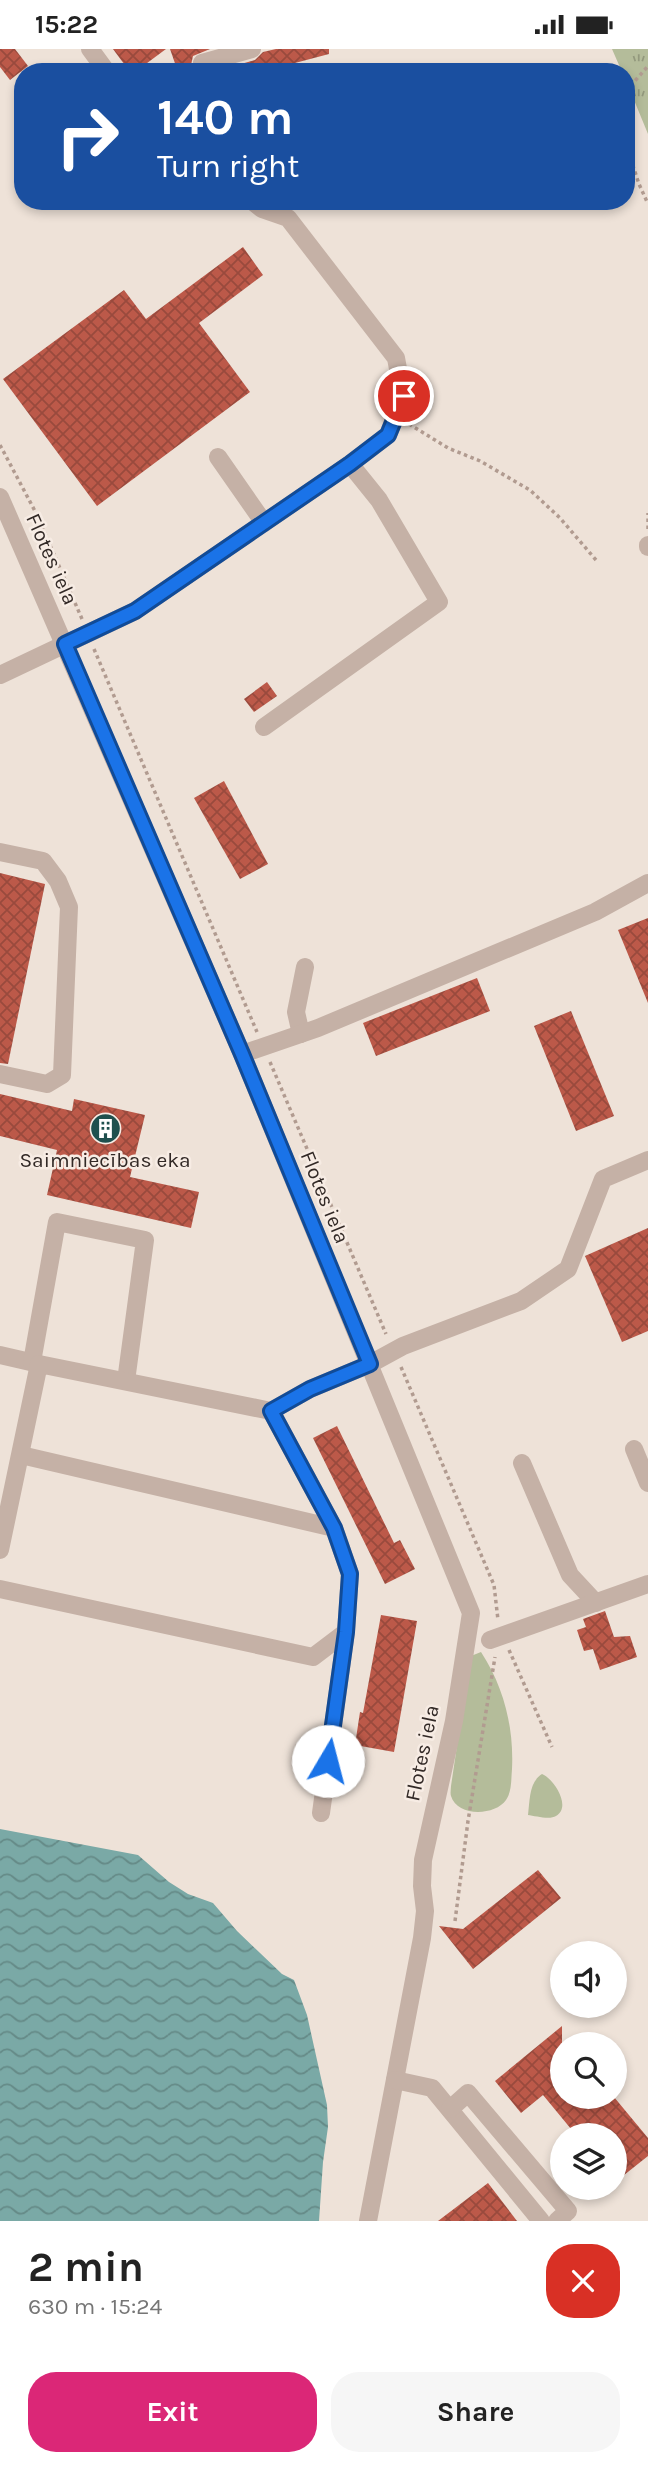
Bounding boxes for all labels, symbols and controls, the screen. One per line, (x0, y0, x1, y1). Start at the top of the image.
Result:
text: 15:22 (35, 9, 98, 40)
text: 140 m (157, 89, 294, 146)
icon: right (42, 91, 133, 182)
text: Turn right (157, 148, 299, 185)
pin (374, 366, 434, 426)
icon: arrive (385, 377, 423, 415)
street label: Flotes iela (21, 510, 83, 608)
building icon: Saimniecības eka (88, 1111, 122, 1145)
street label: Flotes iela (296, 1147, 354, 1247)
place label: Saimniecības eka (19, 1148, 191, 1172)
street label: Flotes iela (400, 1703, 444, 1803)
position arrow (291, 1724, 365, 1798)
map controls (550, 1941, 627, 2200)
button: sound (550, 1941, 627, 2018)
button: search (550, 2032, 627, 2109)
button: layers (550, 2123, 627, 2200)
text: 2 min (28, 2242, 144, 2292)
button: close (546, 2244, 620, 2318)
text: 630 m · 15:24 (28, 2293, 162, 2320)
button: Exit (28, 2372, 317, 2452)
button: Share (331, 2372, 620, 2452)

